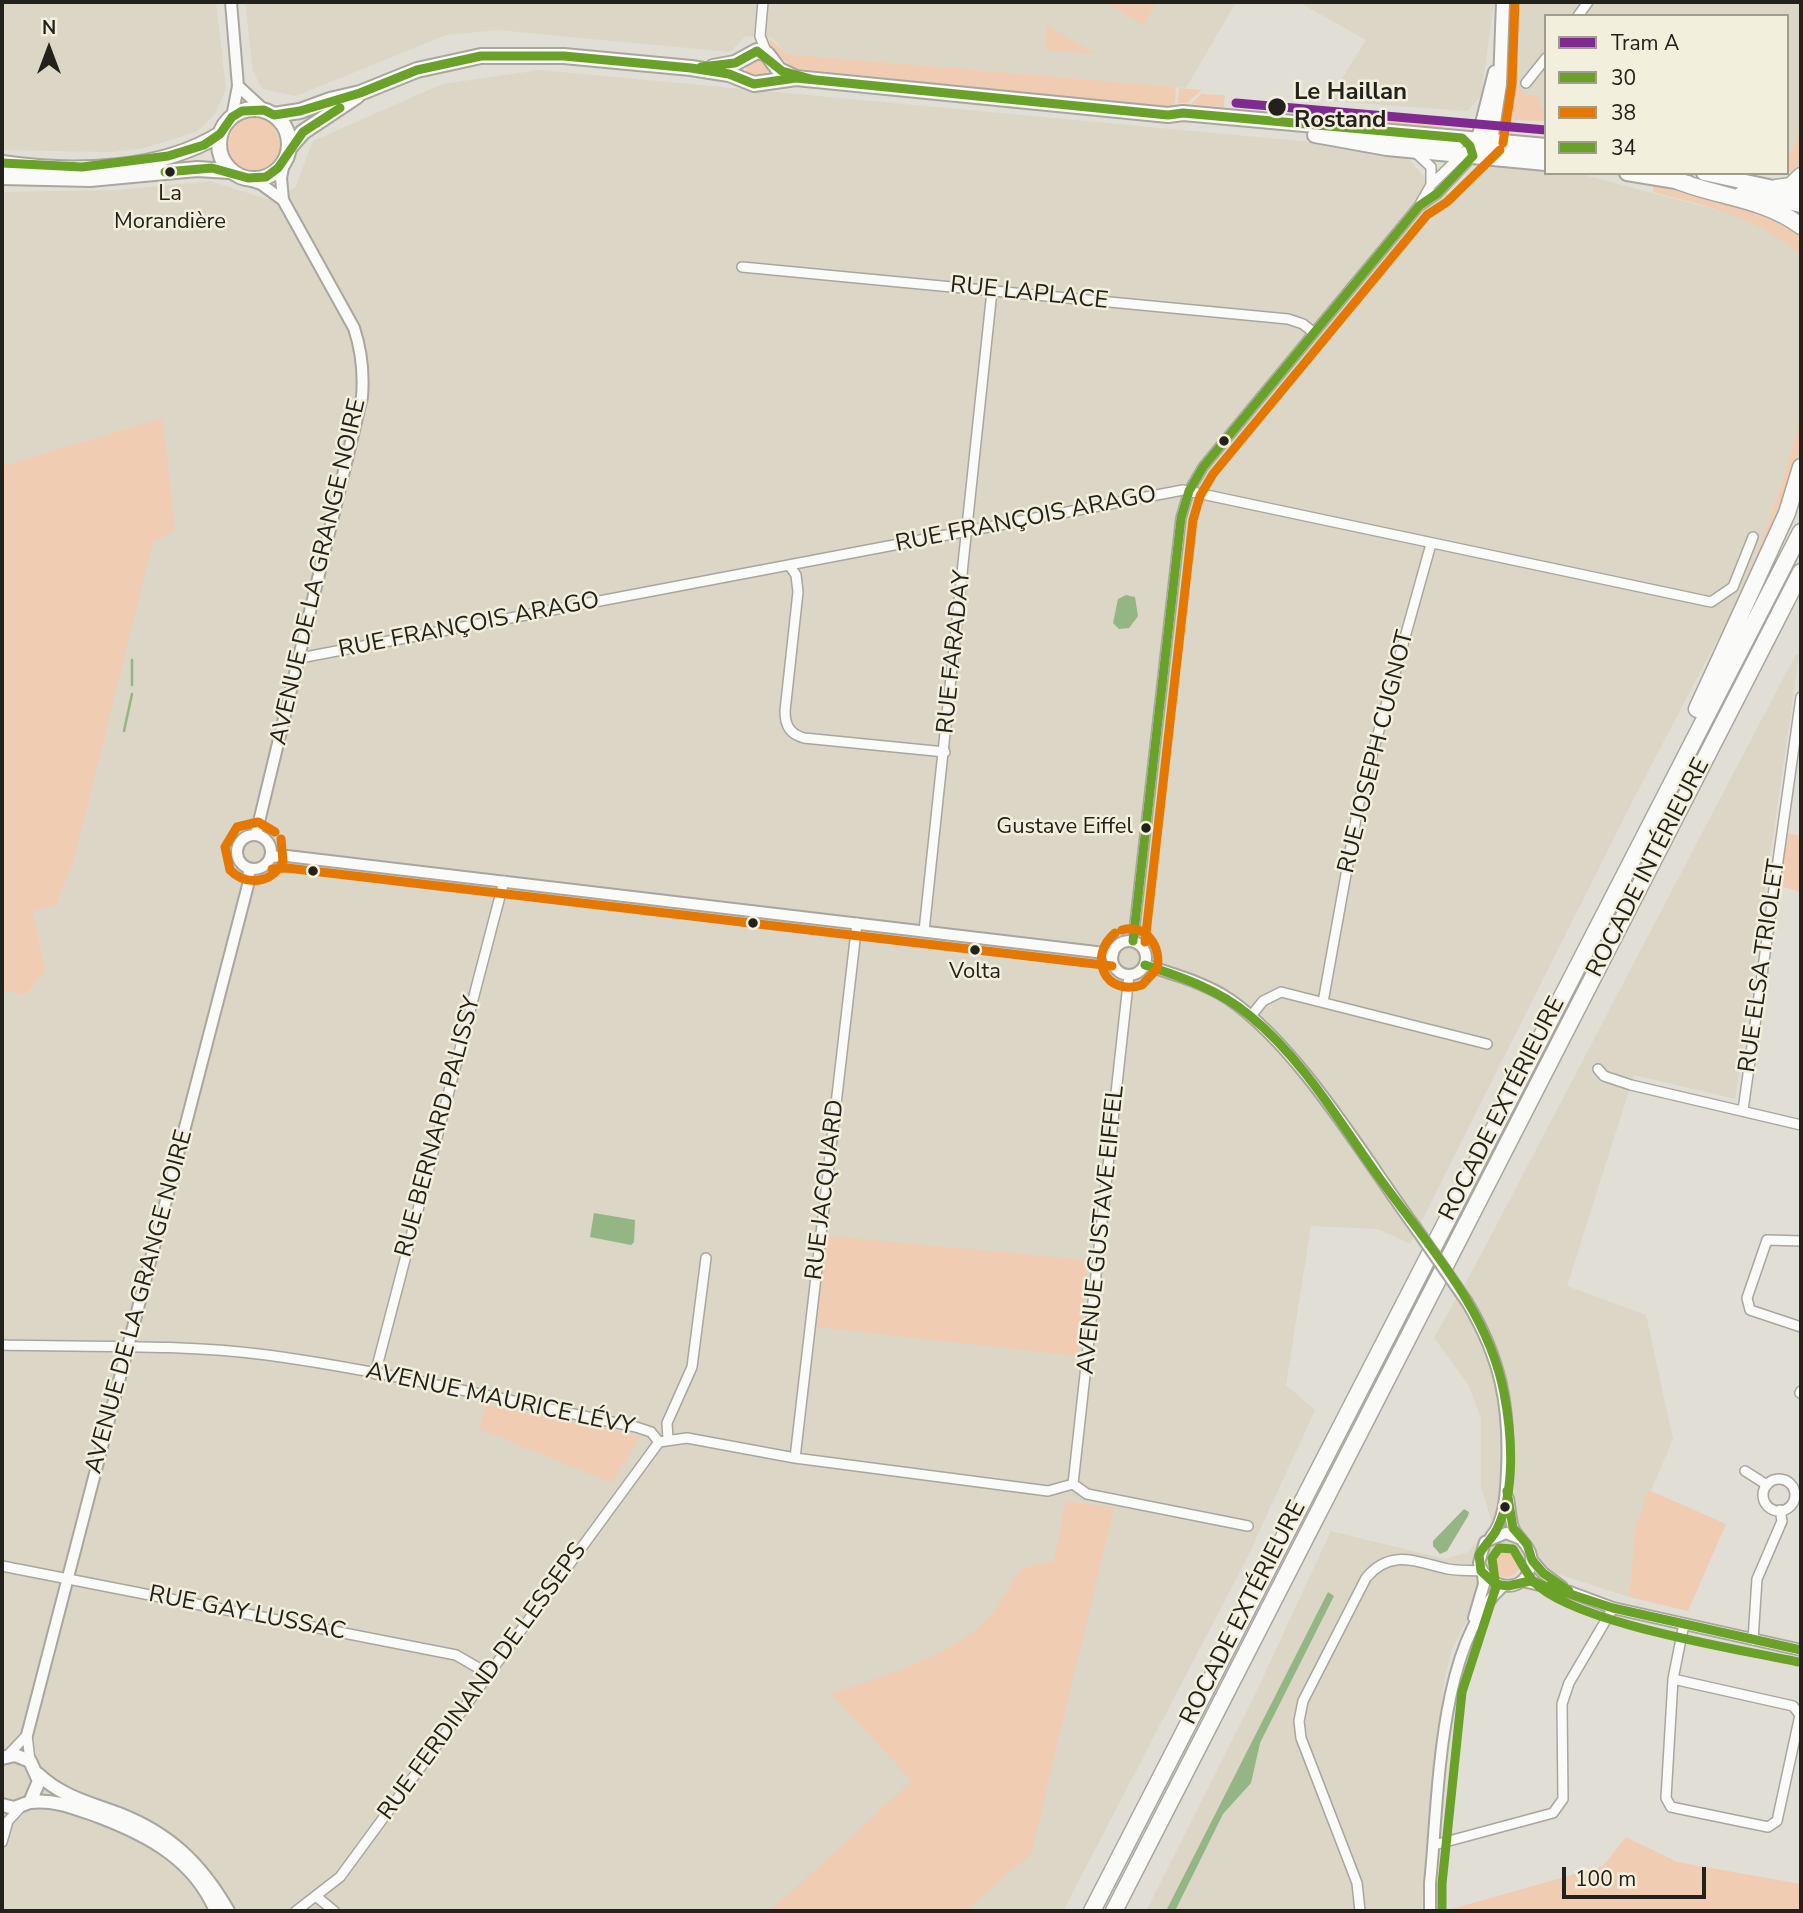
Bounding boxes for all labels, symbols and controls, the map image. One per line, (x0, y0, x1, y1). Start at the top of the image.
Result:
north arrow (14, 14, 84, 84)
legend (1544, 14, 1789, 175)
text: N (42, 15, 56, 41)
text: Tram A (1611, 29, 1679, 57)
text: 30 (1611, 64, 1636, 92)
place label: Le Haillan Rostand (1294, 79, 1407, 135)
marker: Le Haillan Rostand (1266, 96, 1288, 118)
text: 38 (1611, 99, 1636, 127)
text: 34 (1611, 134, 1636, 162)
marker: La Morandière (163, 165, 177, 179)
place label: La Morandière (114, 182, 226, 234)
street label: RUE LAPLACE (949, 271, 1109, 317)
street label: AVENUE DE LA GRANGE NOIRE (265, 396, 373, 748)
unlabelled marker (1217, 434, 1231, 448)
street label: RUE FRANÇOIS ARAGO (893, 481, 1159, 559)
street label: RUE FARADAY (932, 569, 978, 735)
street label: RUE FRANÇOIS ARAGO (336, 587, 602, 665)
street label: RUE JOSEPH CUGNOT (1333, 628, 1421, 876)
street label: ROCADE INTÉRIEURE (1581, 754, 1717, 982)
place label: Gustave Eiffel (996, 815, 1133, 841)
marker: Gustave Eiffel (1139, 821, 1153, 835)
street label: RUE ELSA TRIOLET (1734, 858, 1792, 1074)
unlabelled marker (306, 864, 320, 878)
unlabelled marker (746, 916, 760, 930)
marker: Volta (968, 943, 982, 957)
place label: Volta (949, 960, 1001, 986)
street label: ROCADE EXTÉRIEURE (1434, 992, 1572, 1226)
street label: RUE BERNARD PALISSY (390, 993, 488, 1261)
street label: AVENUE GUSTAVE EIFFEL (1073, 1084, 1131, 1376)
street label: RUE JACQUARD (801, 1098, 851, 1282)
street label: AVENUE DE LA GRANGE NOIRE (80, 1127, 200, 1477)
street label: AVENUE MAURICE LÉVY (363, 1357, 637, 1443)
street label: ROCADE EXTÉRIEURE (1175, 1496, 1313, 1730)
unlabelled marker (1498, 1500, 1512, 1514)
street label: RUE FERDINAND DE LESSEPS (373, 1538, 593, 1826)
street label: RUE GAY LUSSAC (146, 1581, 348, 1647)
scale bar (1565, 1854, 1708, 1898)
text: 100 m (1575, 1865, 1636, 1893)

